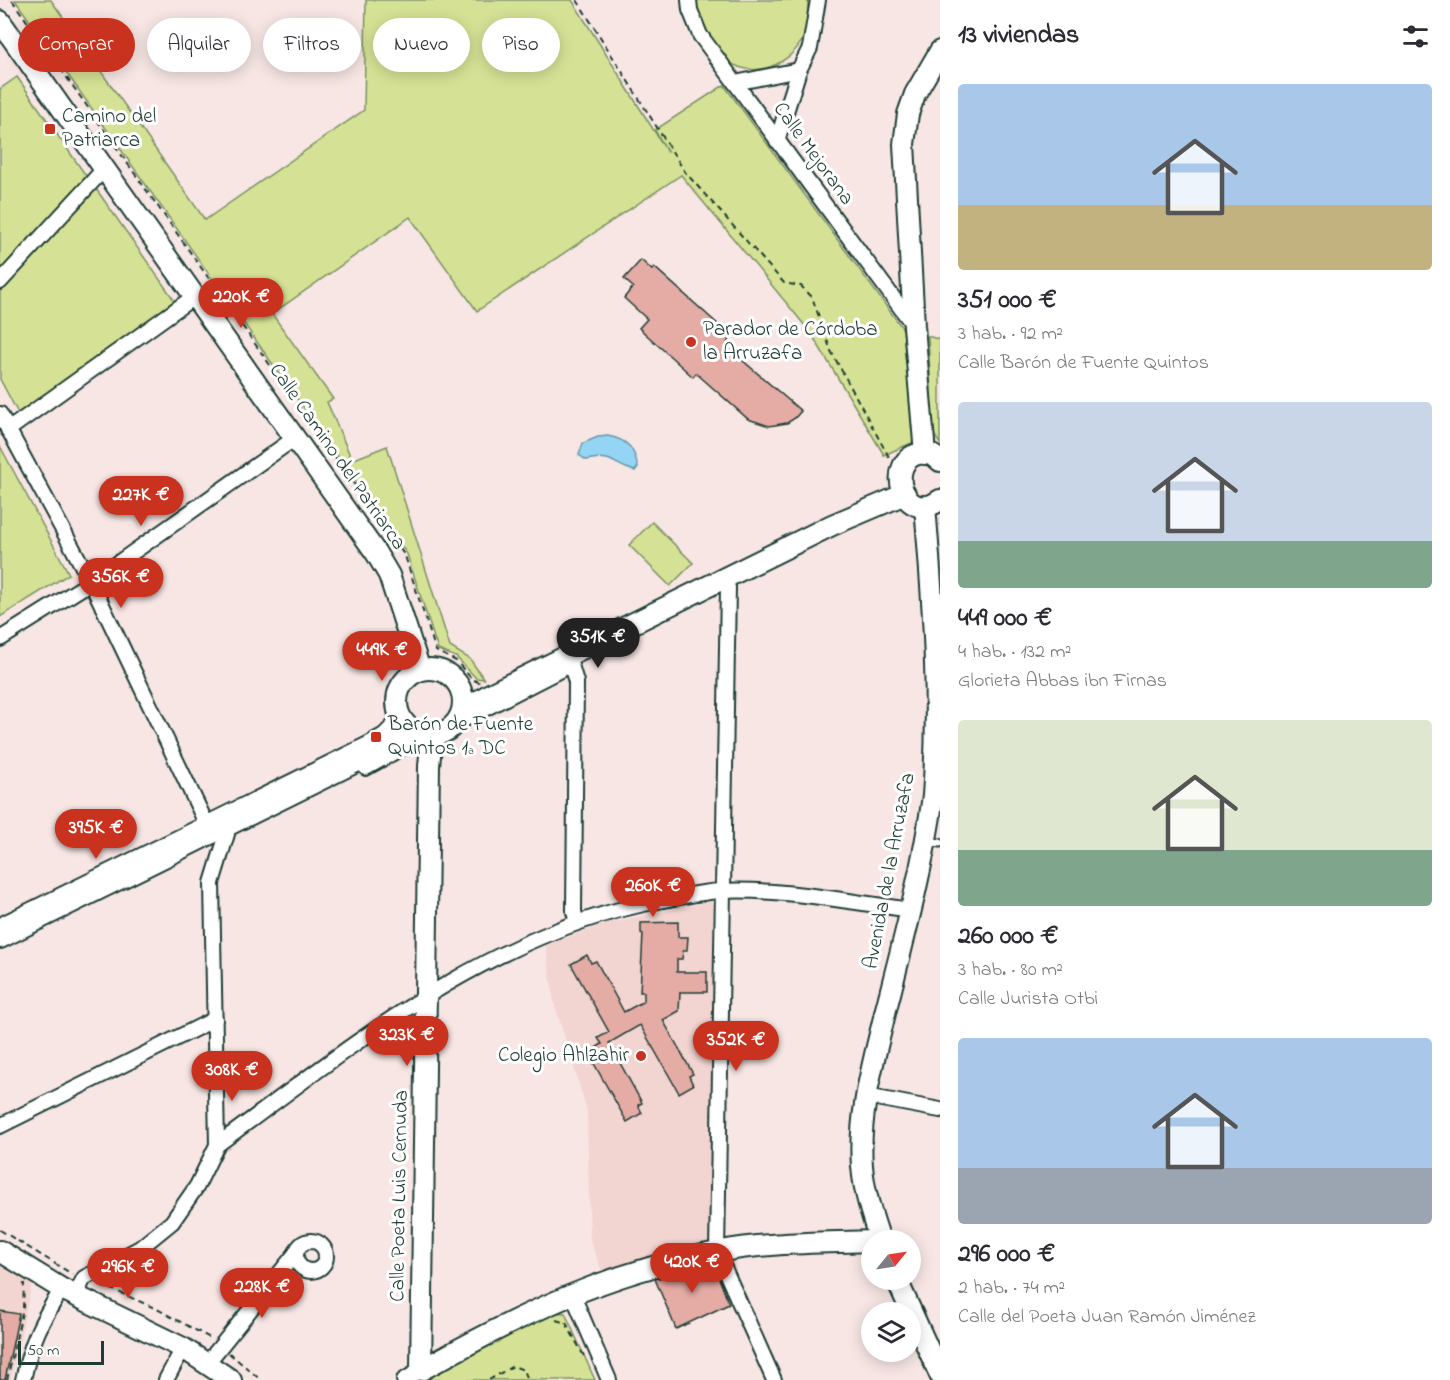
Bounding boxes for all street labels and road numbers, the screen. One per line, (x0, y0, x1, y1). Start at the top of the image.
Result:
street label: Calle Mejorana (765, 96, 861, 212)
street label: Calle Camino del Patriarca (261, 357, 413, 557)
street label: Avenida de la Arruzafa (856, 770, 924, 972)
street label: Calle Poeta Luis Cernuda (383, 1090, 417, 1302)

